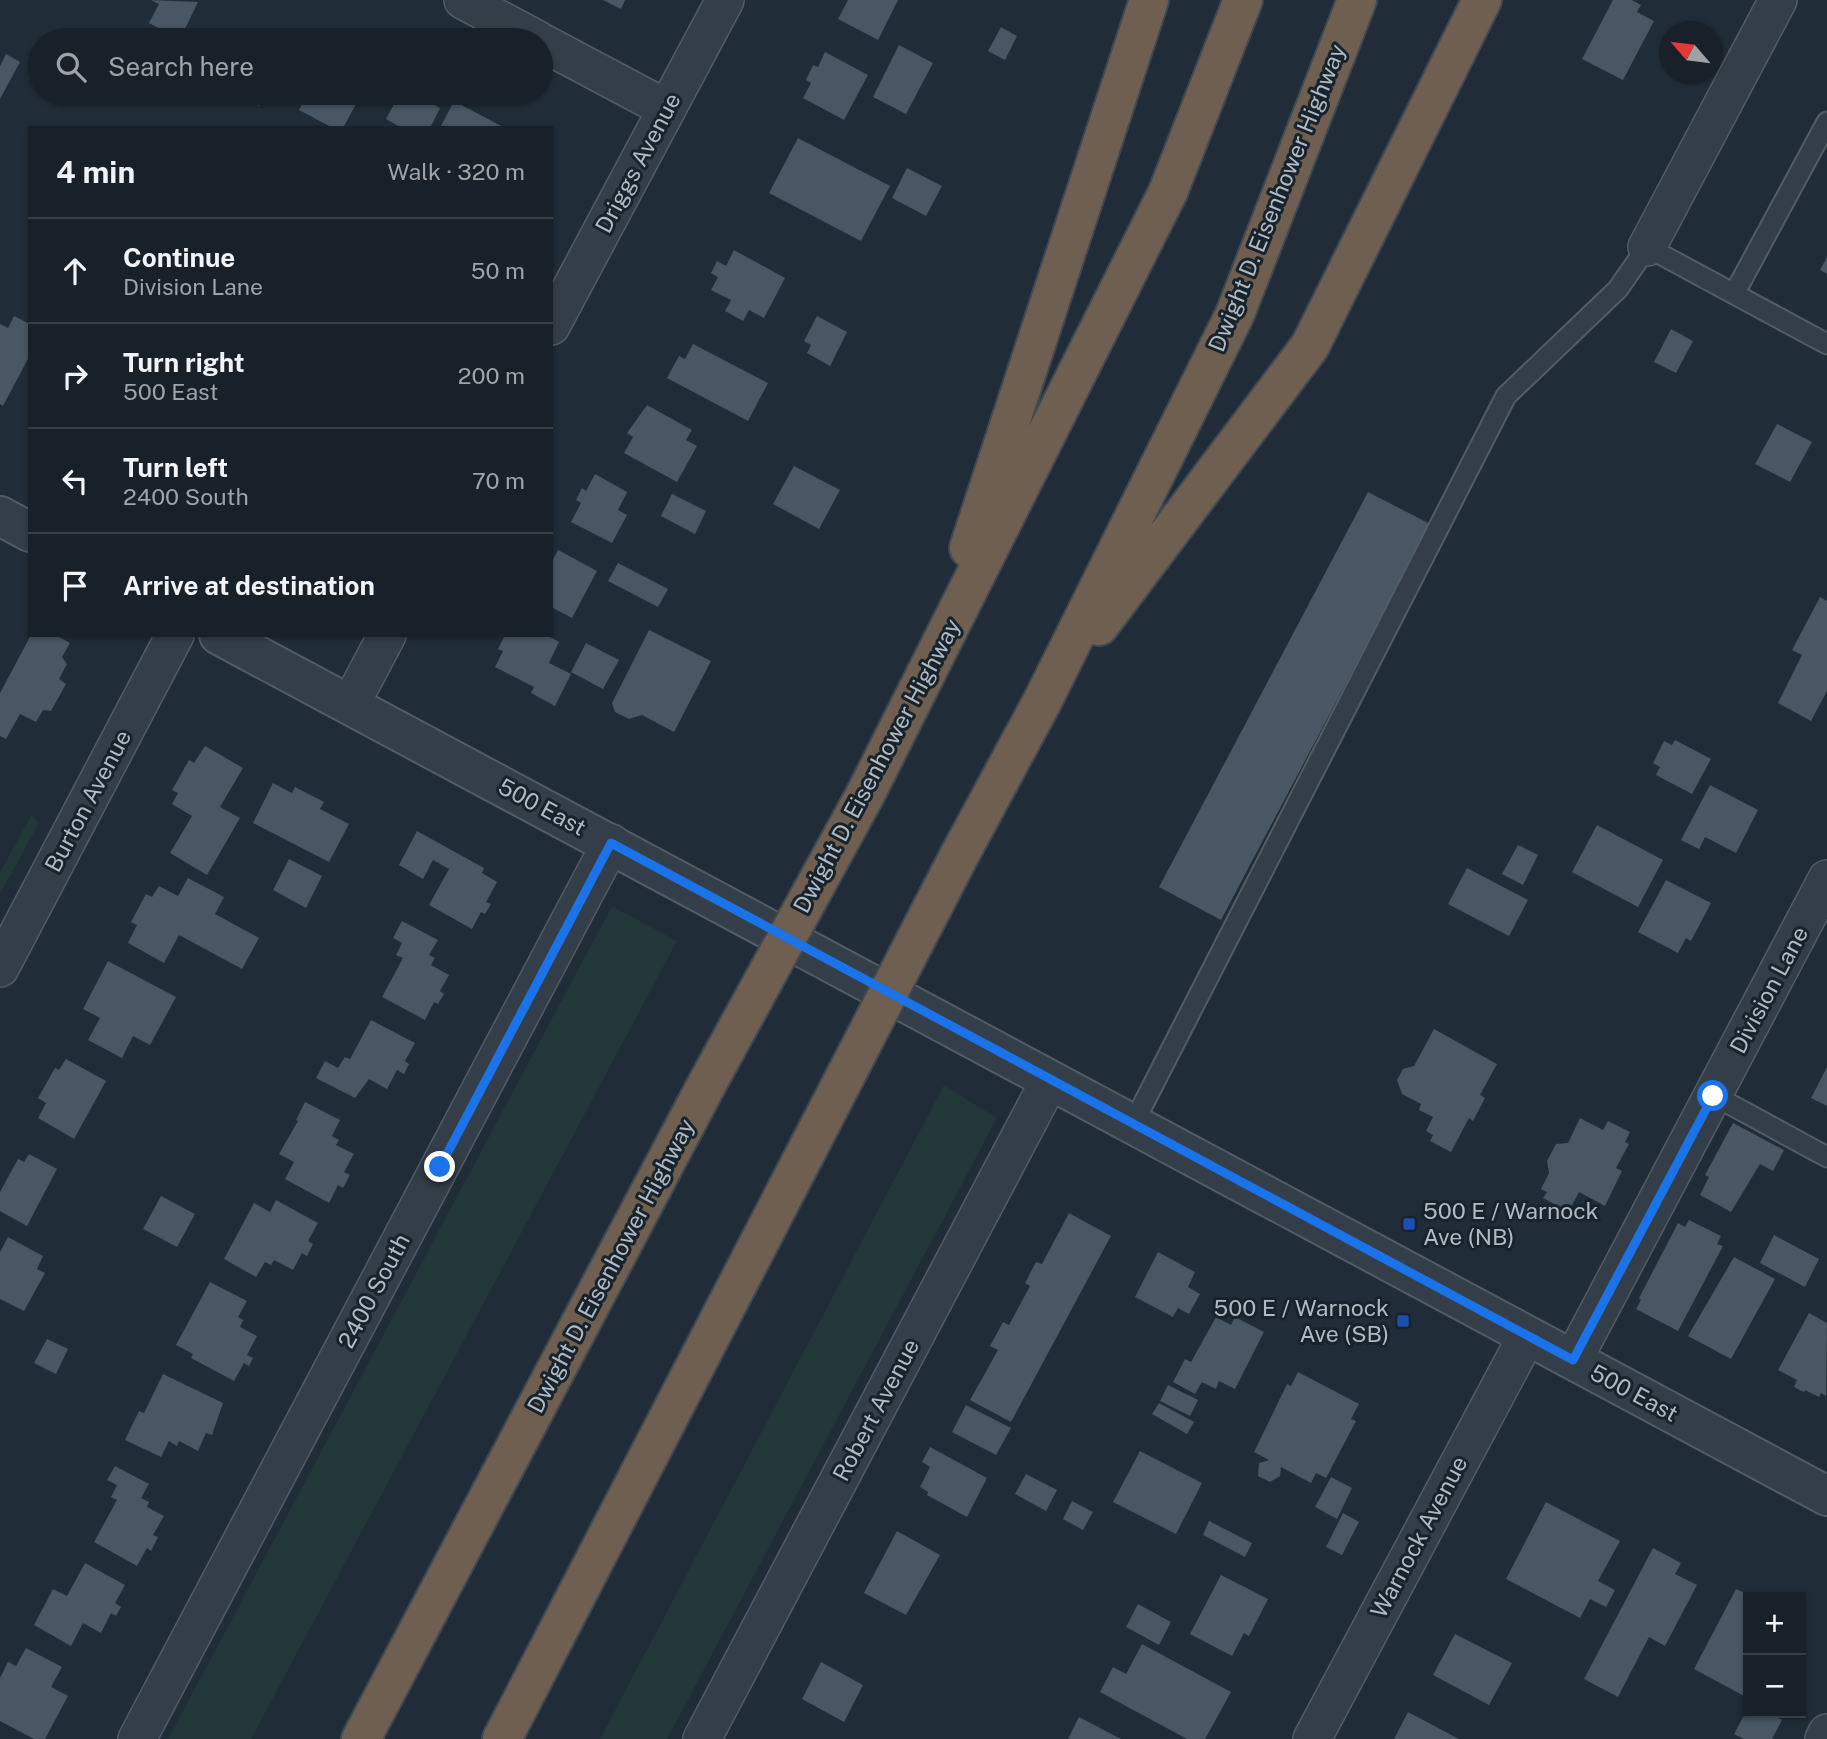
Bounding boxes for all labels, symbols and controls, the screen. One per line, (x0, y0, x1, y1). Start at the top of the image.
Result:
north arrow (1659, 21, 1722, 84)
search box (28, 28, 553, 105)
street label: Dwight D. Eisenhower Highway (1202, 40, 1351, 355)
icon: search (52, 48, 90, 86)
text: Search here (108, 51, 254, 82)
street label: Driggs Avenue (589, 88, 686, 237)
text: 4 min (56, 154, 135, 190)
text: Walk · 320 m (388, 158, 525, 185)
text: Continue (123, 242, 235, 273)
icon: ahead (56, 252, 94, 290)
text: 50 m (471, 257, 525, 284)
text: Division Lane (123, 273, 263, 300)
text: Turn right (123, 347, 245, 378)
icon: right (56, 357, 94, 395)
text: 200 m (458, 362, 525, 389)
text: 500 East (123, 378, 218, 405)
text: Turn left (123, 452, 228, 483)
icon: left (56, 462, 94, 500)
text: 70 m (472, 467, 525, 494)
text: 2400 South (123, 483, 249, 510)
icon: arrive (56, 567, 94, 605)
text: Arrive at destination (123, 570, 375, 601)
street label: Dwight D. Eisenhower Highway (787, 614, 966, 917)
street label: Burton Avenue (39, 725, 136, 876)
street label: 500 East (494, 772, 591, 841)
street label: Division Lane (1724, 922, 1813, 1058)
route start (1697, 1080, 1728, 1111)
street label: Dwight D. Eisenhower Highway (521, 1114, 700, 1417)
route end (424, 1151, 455, 1182)
place label: 500 E / Warnock Ave (NB) (1423, 1197, 1599, 1250)
marker: 500 E / Warnock Ave (NB) (1401, 1216, 1417, 1232)
street label: 2400 South (332, 1229, 415, 1353)
place label: 500 E / Warnock Ave (SB) (1214, 1294, 1389, 1347)
marker: 500 E / Warnock Ave (SB) (1395, 1313, 1411, 1329)
street label: Robert Avenue (827, 1334, 924, 1485)
street label: 500 East (1586, 1358, 1683, 1427)
street label: Warnock Avenue (1365, 1452, 1472, 1622)
map controls (1743, 1592, 1806, 1718)
button: + (1743, 1592, 1806, 1655)
button: − (1743, 1655, 1806, 1718)

